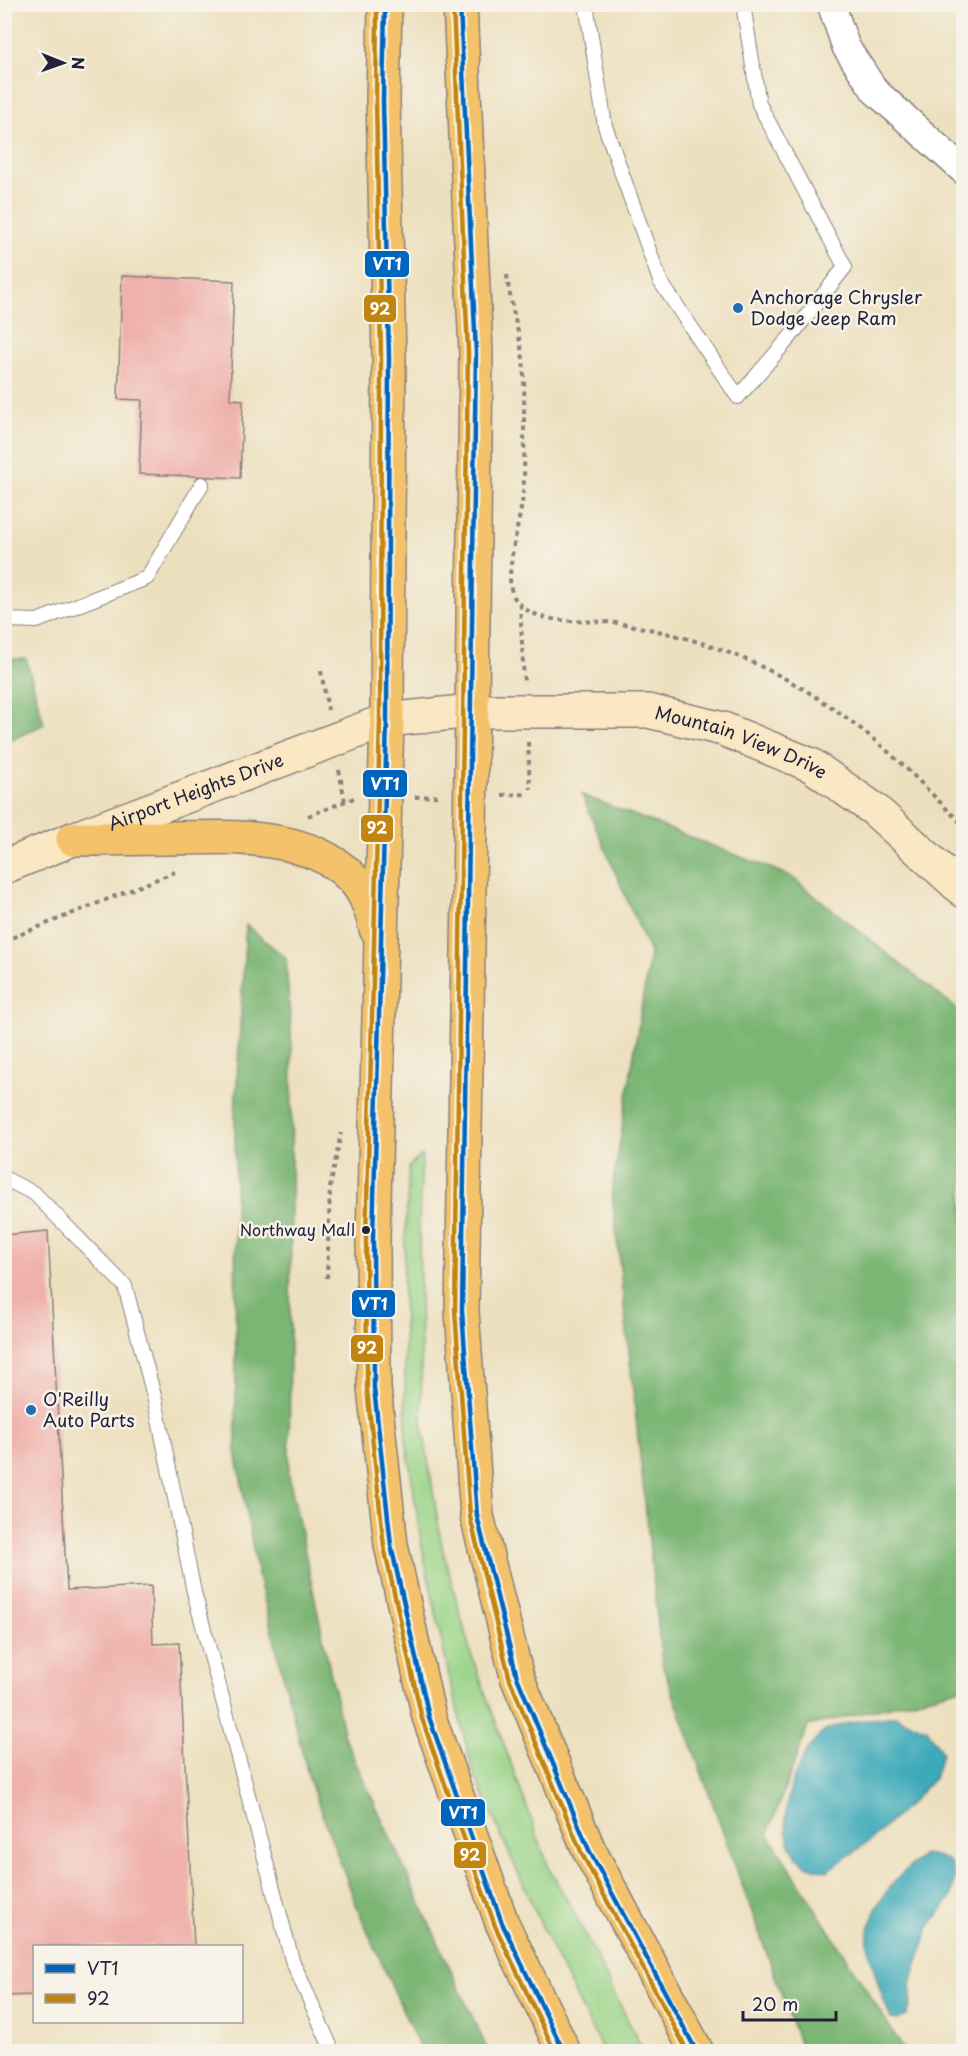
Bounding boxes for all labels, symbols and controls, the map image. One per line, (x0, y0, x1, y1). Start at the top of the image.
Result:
north arrow (33, 33, 93, 93)
text: N (67, 57, 91, 70)
line badge: VT1 (364, 250, 410, 278)
text: VT1 (373, 251, 402, 275)
place label: Anchorage Chrysler Dodge Jeep Ram (750, 283, 923, 331)
line badge: 92 (363, 294, 397, 323)
text: 92 (370, 296, 390, 320)
marker: Anchorage Chrysler Dodge Jeep Ram (731, 301, 745, 315)
street label: Mountain View Drive (652, 698, 834, 785)
street label: Airport Heights Drive (104, 745, 287, 836)
line badge: VT1 (362, 769, 408, 798)
text: VT1 (371, 771, 400, 795)
line badge: 92 (360, 814, 394, 843)
text: 92 (367, 815, 387, 839)
place label: Northway Mall (240, 1217, 355, 1241)
marker: Northway Mall (360, 1224, 372, 1236)
line badge: VT1 (351, 1289, 396, 1318)
text: VT1 (359, 1291, 388, 1315)
line badge: 92 (350, 1334, 384, 1363)
text: 92 (357, 1335, 377, 1359)
place label: O'Reilly Auto Parts (43, 1385, 135, 1433)
marker: O'Reilly Auto Parts (24, 1403, 38, 1417)
line badge: VT1 (440, 1798, 486, 1827)
text: VT1 (449, 1800, 478, 1824)
line badge: 92 (453, 1841, 487, 1869)
text: 92 (460, 1842, 480, 1866)
legend (33, 1945, 243, 2023)
text: VT1 (87, 1954, 119, 1981)
text: 92 (87, 1984, 110, 2011)
scale bar (743, 1984, 836, 2022)
text: 20 m (752, 1990, 798, 2017)

